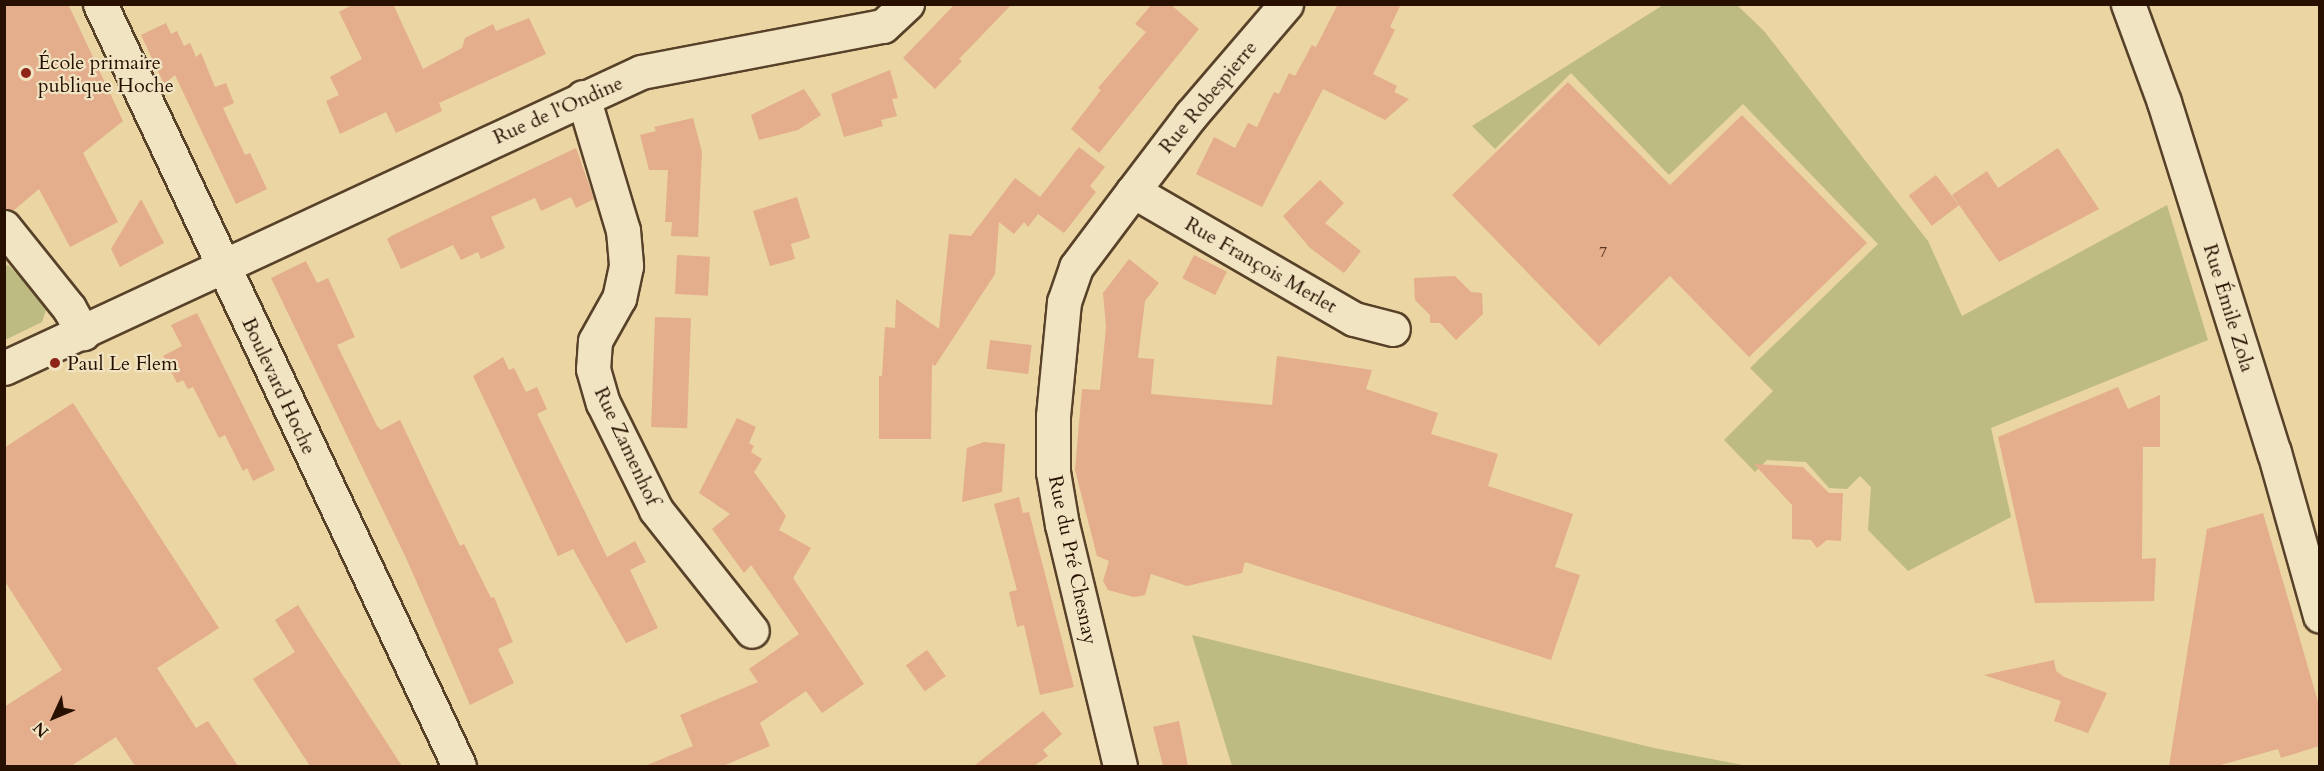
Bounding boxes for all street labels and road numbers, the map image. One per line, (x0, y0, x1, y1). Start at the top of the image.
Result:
street label: Rue Robespierre (1154, 36, 1262, 158)
street label: Rue de l'Ondine (489, 71, 627, 149)
street label: Rue François Merlet (1181, 212, 1341, 318)
street label: Rue Émile Zola (2198, 241, 2260, 375)
street label: Boulevard Hoche (237, 314, 321, 458)
street label: Rue Zamenhof (589, 383, 665, 509)
street label: Rue du Pré Chesnay (1043, 473, 1103, 647)

